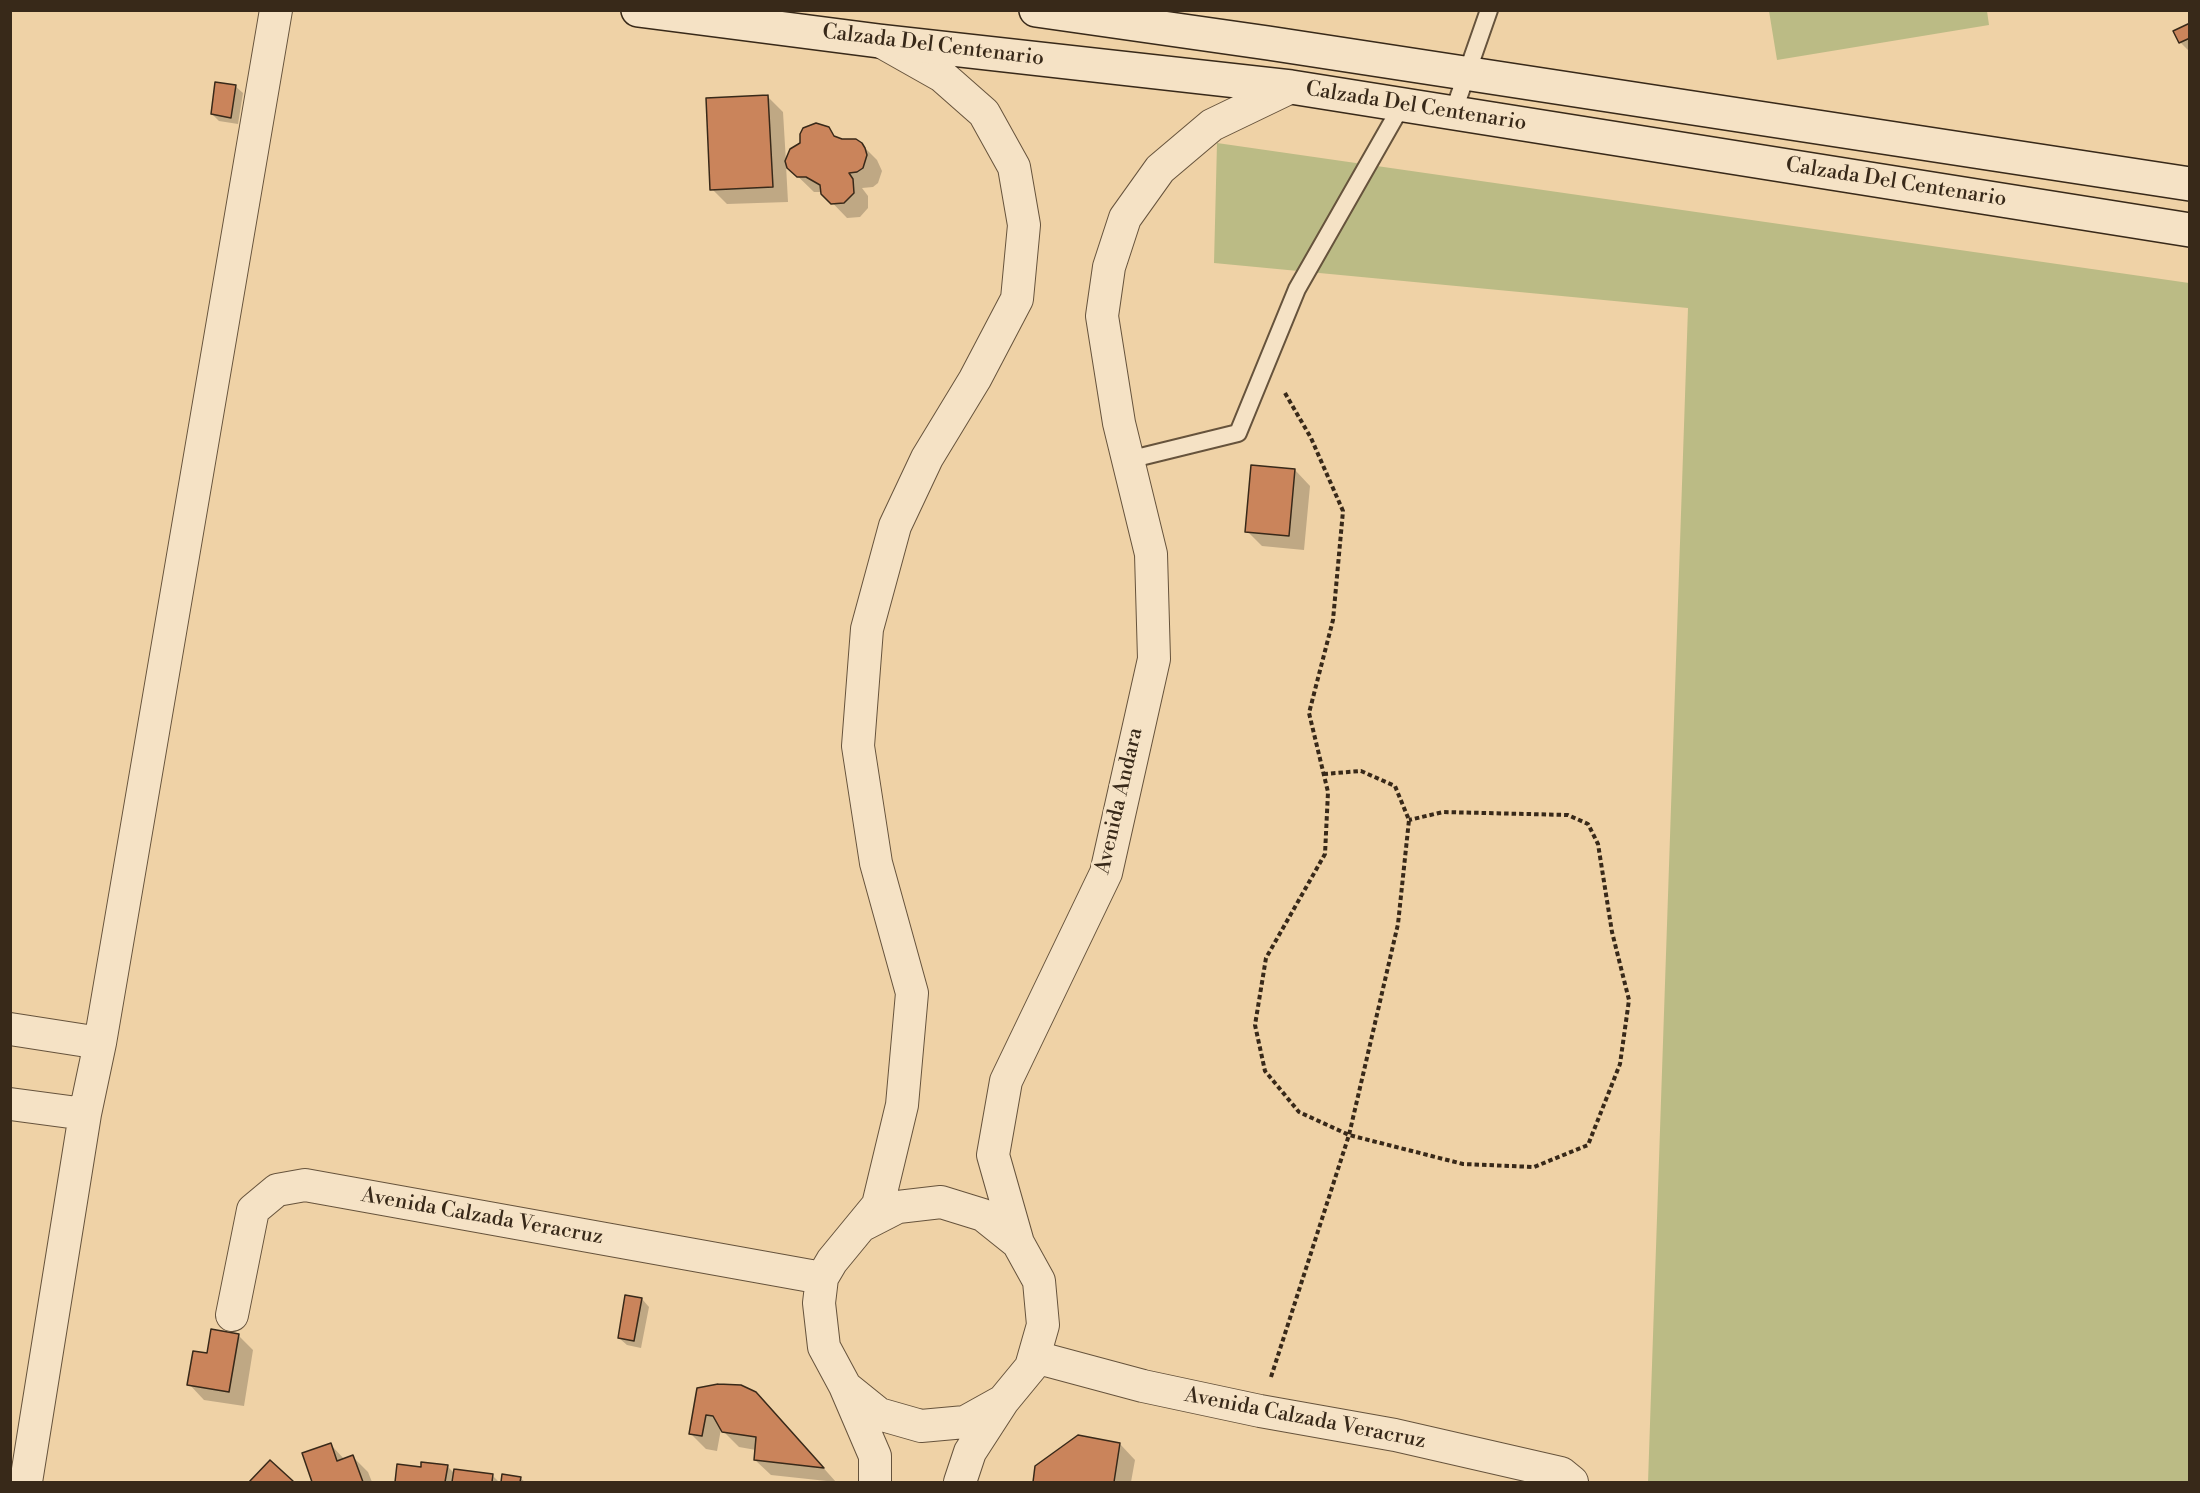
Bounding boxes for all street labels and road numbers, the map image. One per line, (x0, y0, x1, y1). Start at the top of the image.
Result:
street label: Calzada Del Centenario (821, 20, 1045, 72)
street label: Calzada Del Centenario (1304, 77, 1528, 137)
street label: Calzada Del Centenario (1784, 153, 2008, 213)
street label: Avenida Andara (1091, 725, 1149, 877)
street label: Avenida Calzada Veracruz (359, 1183, 605, 1251)
street label: Avenida Calzada Veracruz (1182, 1383, 1428, 1455)

